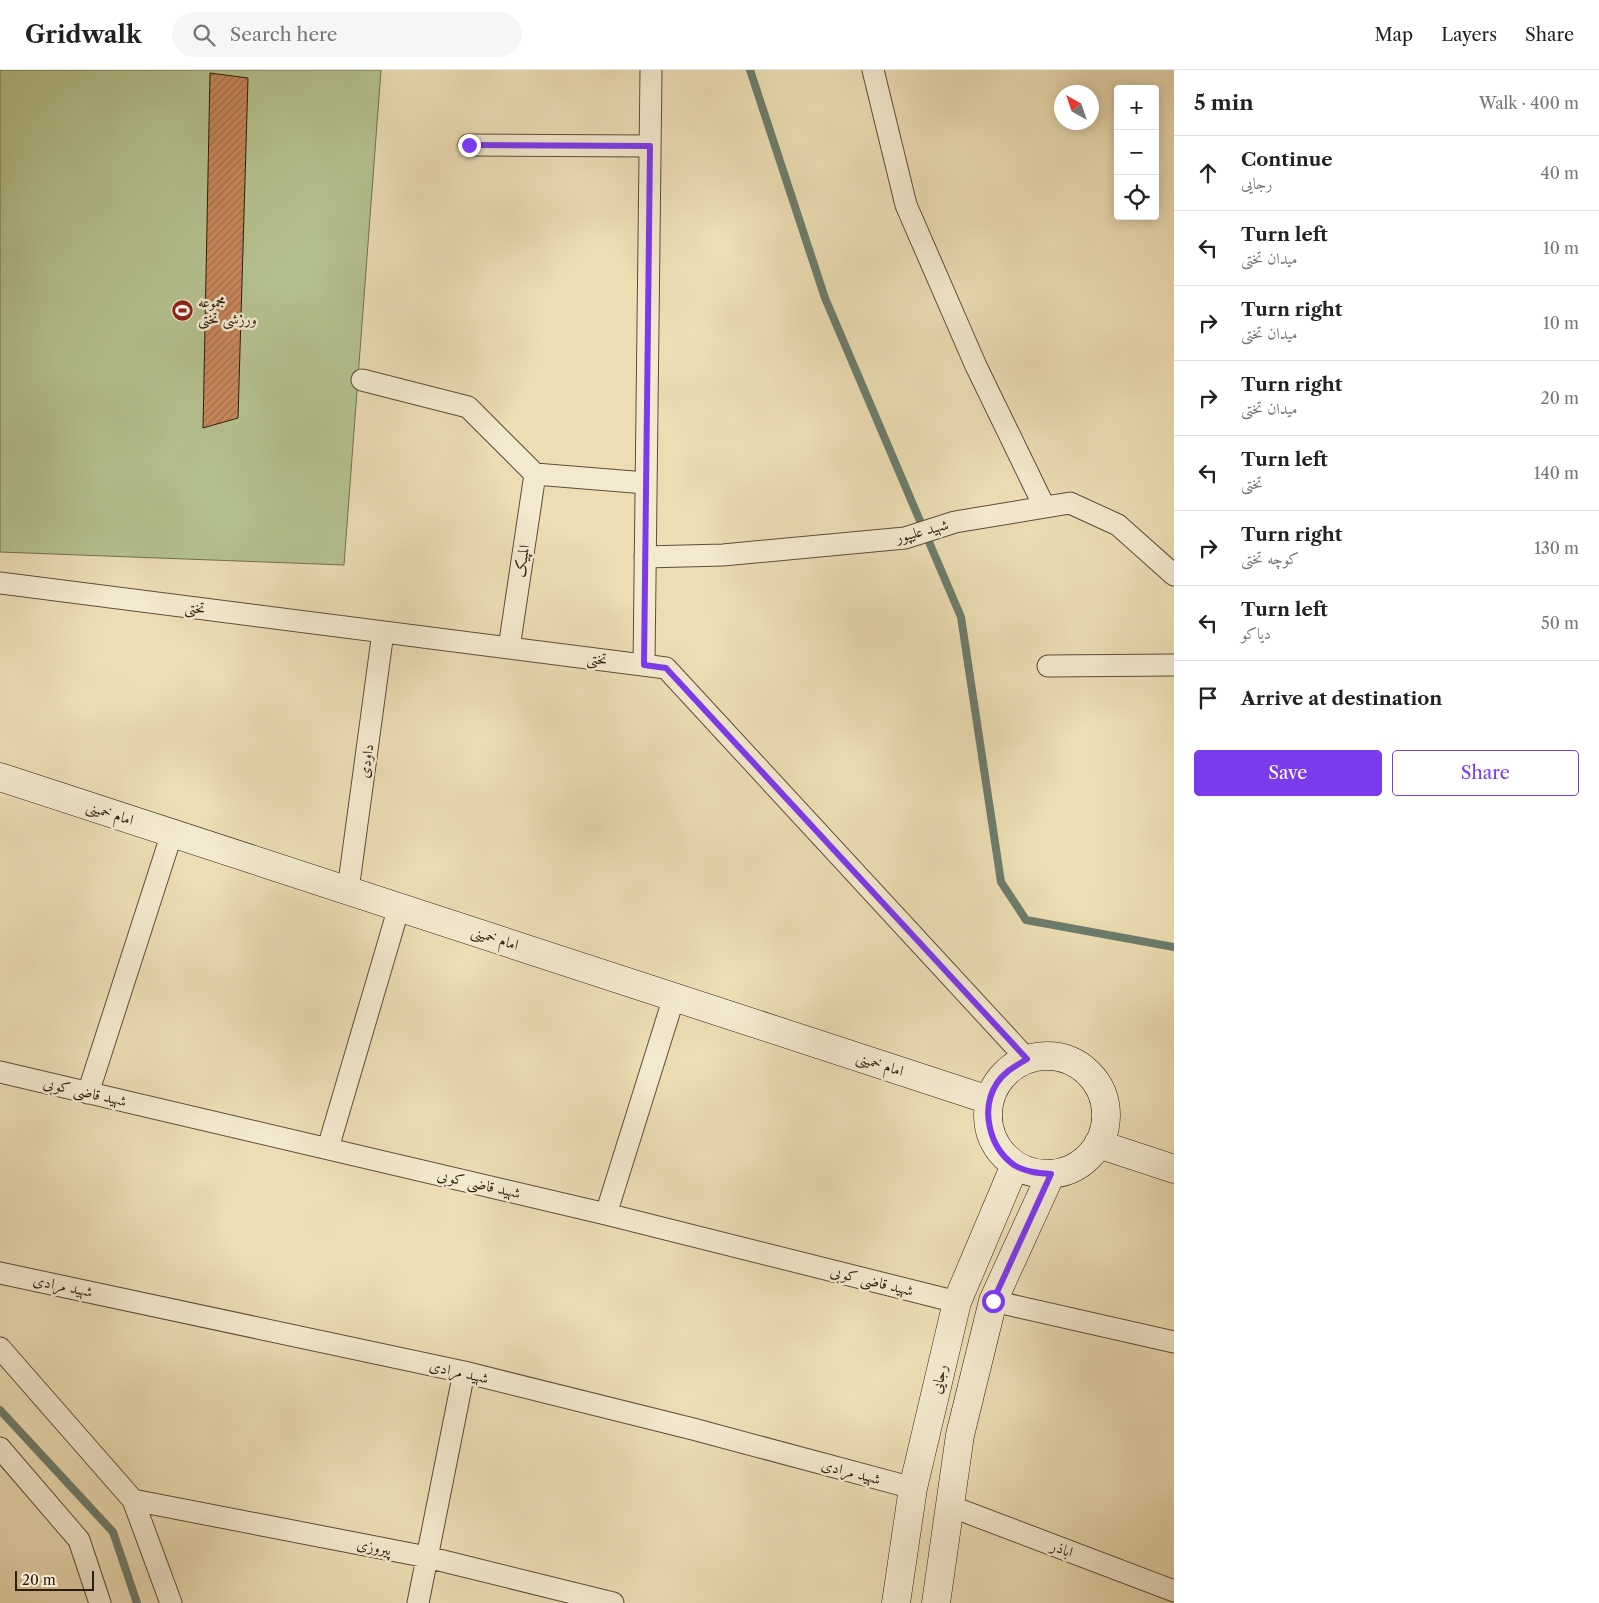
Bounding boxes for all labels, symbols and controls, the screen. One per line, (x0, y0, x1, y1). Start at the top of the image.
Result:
search box (172, 12, 522, 57)
text: Gridwalk (25, 20, 142, 49)
icon: search (190, 21, 218, 49)
text: Search here (230, 23, 338, 46)
text: Map (1375, 24, 1413, 46)
text: Layers (1441, 24, 1497, 46)
text: Share (1525, 24, 1574, 46)
north arrow (1054, 85, 1099, 130)
map controls (1114, 85, 1159, 220)
button: + (1114, 85, 1159, 130)
text: 5 min (1194, 90, 1254, 115)
text: Walk · 400 m (1479, 93, 1579, 113)
button: − (1114, 130, 1159, 175)
route end (458, 134, 481, 157)
text: Continue (1241, 148, 1333, 171)
icon: ahead (1194, 159, 1222, 187)
text: 40 m (1540, 163, 1579, 183)
text: رجایی (1241, 173, 1273, 193)
button: locate (1114, 175, 1159, 220)
text: Turn left (1241, 223, 1328, 246)
icon: left (1194, 234, 1222, 262)
text: 10 m (1543, 238, 1579, 258)
text: میدان تختی (1241, 248, 1297, 268)
place label: مجموعه ورزشی تختی (198, 292, 257, 330)
text: Turn right (1241, 298, 1342, 321)
sports icon: مجموعه ورزشی تختی (170, 299, 194, 323)
icon: right (1194, 309, 1222, 337)
text: 10 m (1543, 313, 1579, 333)
text: میدان تختی (1241, 323, 1297, 343)
text: Turn right (1241, 373, 1342, 396)
icon: right (1194, 384, 1222, 412)
text: 20 m (1540, 388, 1579, 408)
text: میدان تختی (1241, 398, 1297, 418)
text: Turn left (1241, 448, 1328, 471)
icon: left (1194, 459, 1222, 487)
text: 140 m (1534, 463, 1579, 483)
text: تختی (1241, 473, 1263, 493)
street label: شهید علیپور (891, 514, 951, 548)
text: Turn right (1241, 523, 1342, 546)
icon: right (1194, 534, 1222, 562)
text: 130 m (1534, 538, 1579, 558)
street label: المپیک (510, 543, 534, 579)
text: کوچه تختی (1241, 548, 1299, 568)
street label: تختی (183, 597, 206, 620)
text: Turn left (1241, 598, 1328, 621)
icon: left (1194, 609, 1222, 637)
text: 50 m (1541, 613, 1579, 633)
text: دیاکو (1241, 623, 1271, 643)
street label: تختی (585, 648, 608, 671)
icon: arrive (1194, 684, 1222, 712)
text: Arrive at destination (1241, 687, 1442, 710)
street label: داودی (354, 743, 377, 779)
button: Save (1194, 750, 1382, 796)
button: Share (1392, 750, 1579, 796)
street label: امام خمینی (83, 796, 136, 833)
street label: امام خمینی (468, 921, 521, 958)
street label: امام خمینی (853, 1047, 906, 1084)
street label: شهید قاضی کوبی (41, 1073, 129, 1112)
street label: شهید قاضی کوبی (435, 1165, 523, 1204)
street label: شهید قاضی کوبی (828, 1261, 916, 1302)
street label: شهید مرادی (31, 1270, 95, 1303)
route start (982, 1290, 1005, 1313)
street label: شهید مرادی (427, 1355, 491, 1390)
street label: رجایی (926, 1362, 952, 1396)
street label: شهید مرادی (819, 1455, 883, 1490)
street label: پیروزی (355, 1534, 394, 1561)
street label: اباذر (1047, 1535, 1076, 1561)
scale bar (15, 1568, 94, 1591)
text: 20 m (22, 1571, 56, 1589)

